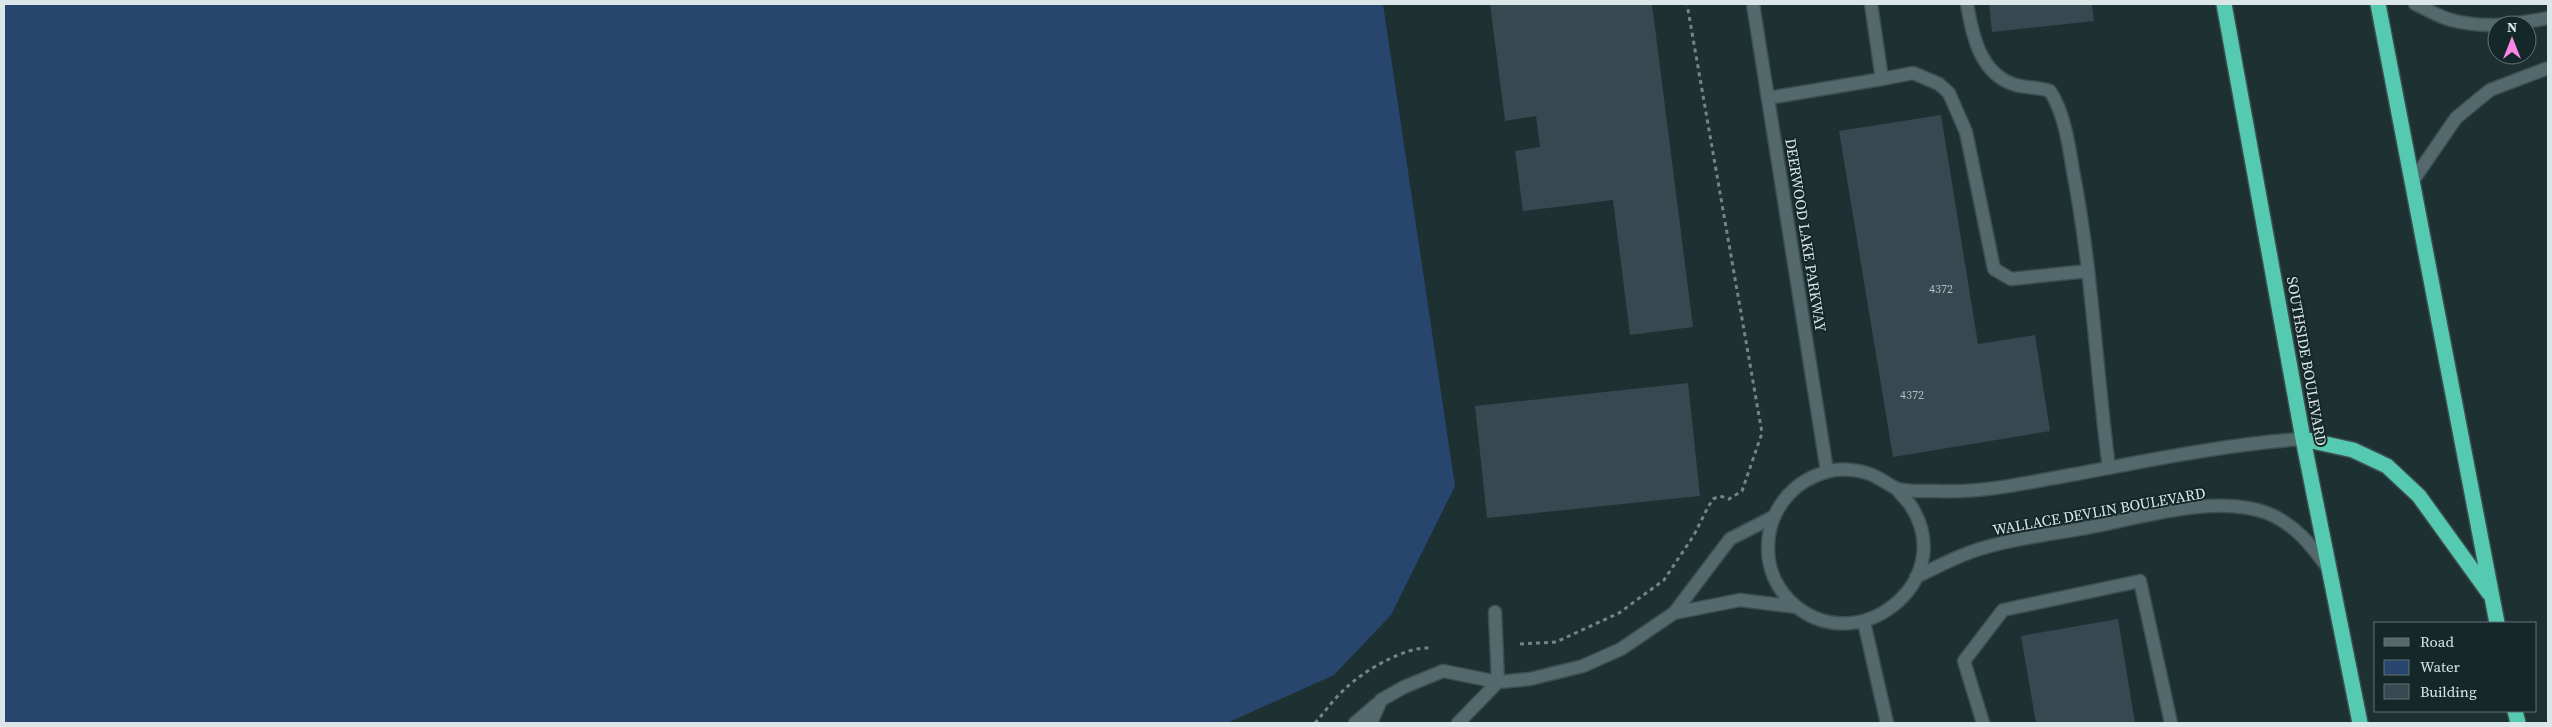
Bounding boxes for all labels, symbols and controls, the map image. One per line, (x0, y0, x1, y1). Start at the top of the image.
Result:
north arrow (2487, 15, 2537, 65)
text: N (2507, 17, 2517, 37)
street label: DEERWOOD LAKE PARKWAY (1780, 137, 1832, 334)
street label: SOUTHSIDE BOULEVARD (2282, 275, 2332, 447)
house number: 4372 (1929, 281, 1953, 297)
house number: 4372 (1900, 387, 1924, 403)
street label: WALLACE DEVLIN BOULEVARD (1991, 482, 2207, 540)
legend (2374, 622, 2537, 712)
text: Road (2420, 631, 2454, 652)
text: Water (2420, 656, 2461, 677)
text: Building (2420, 681, 2477, 702)

